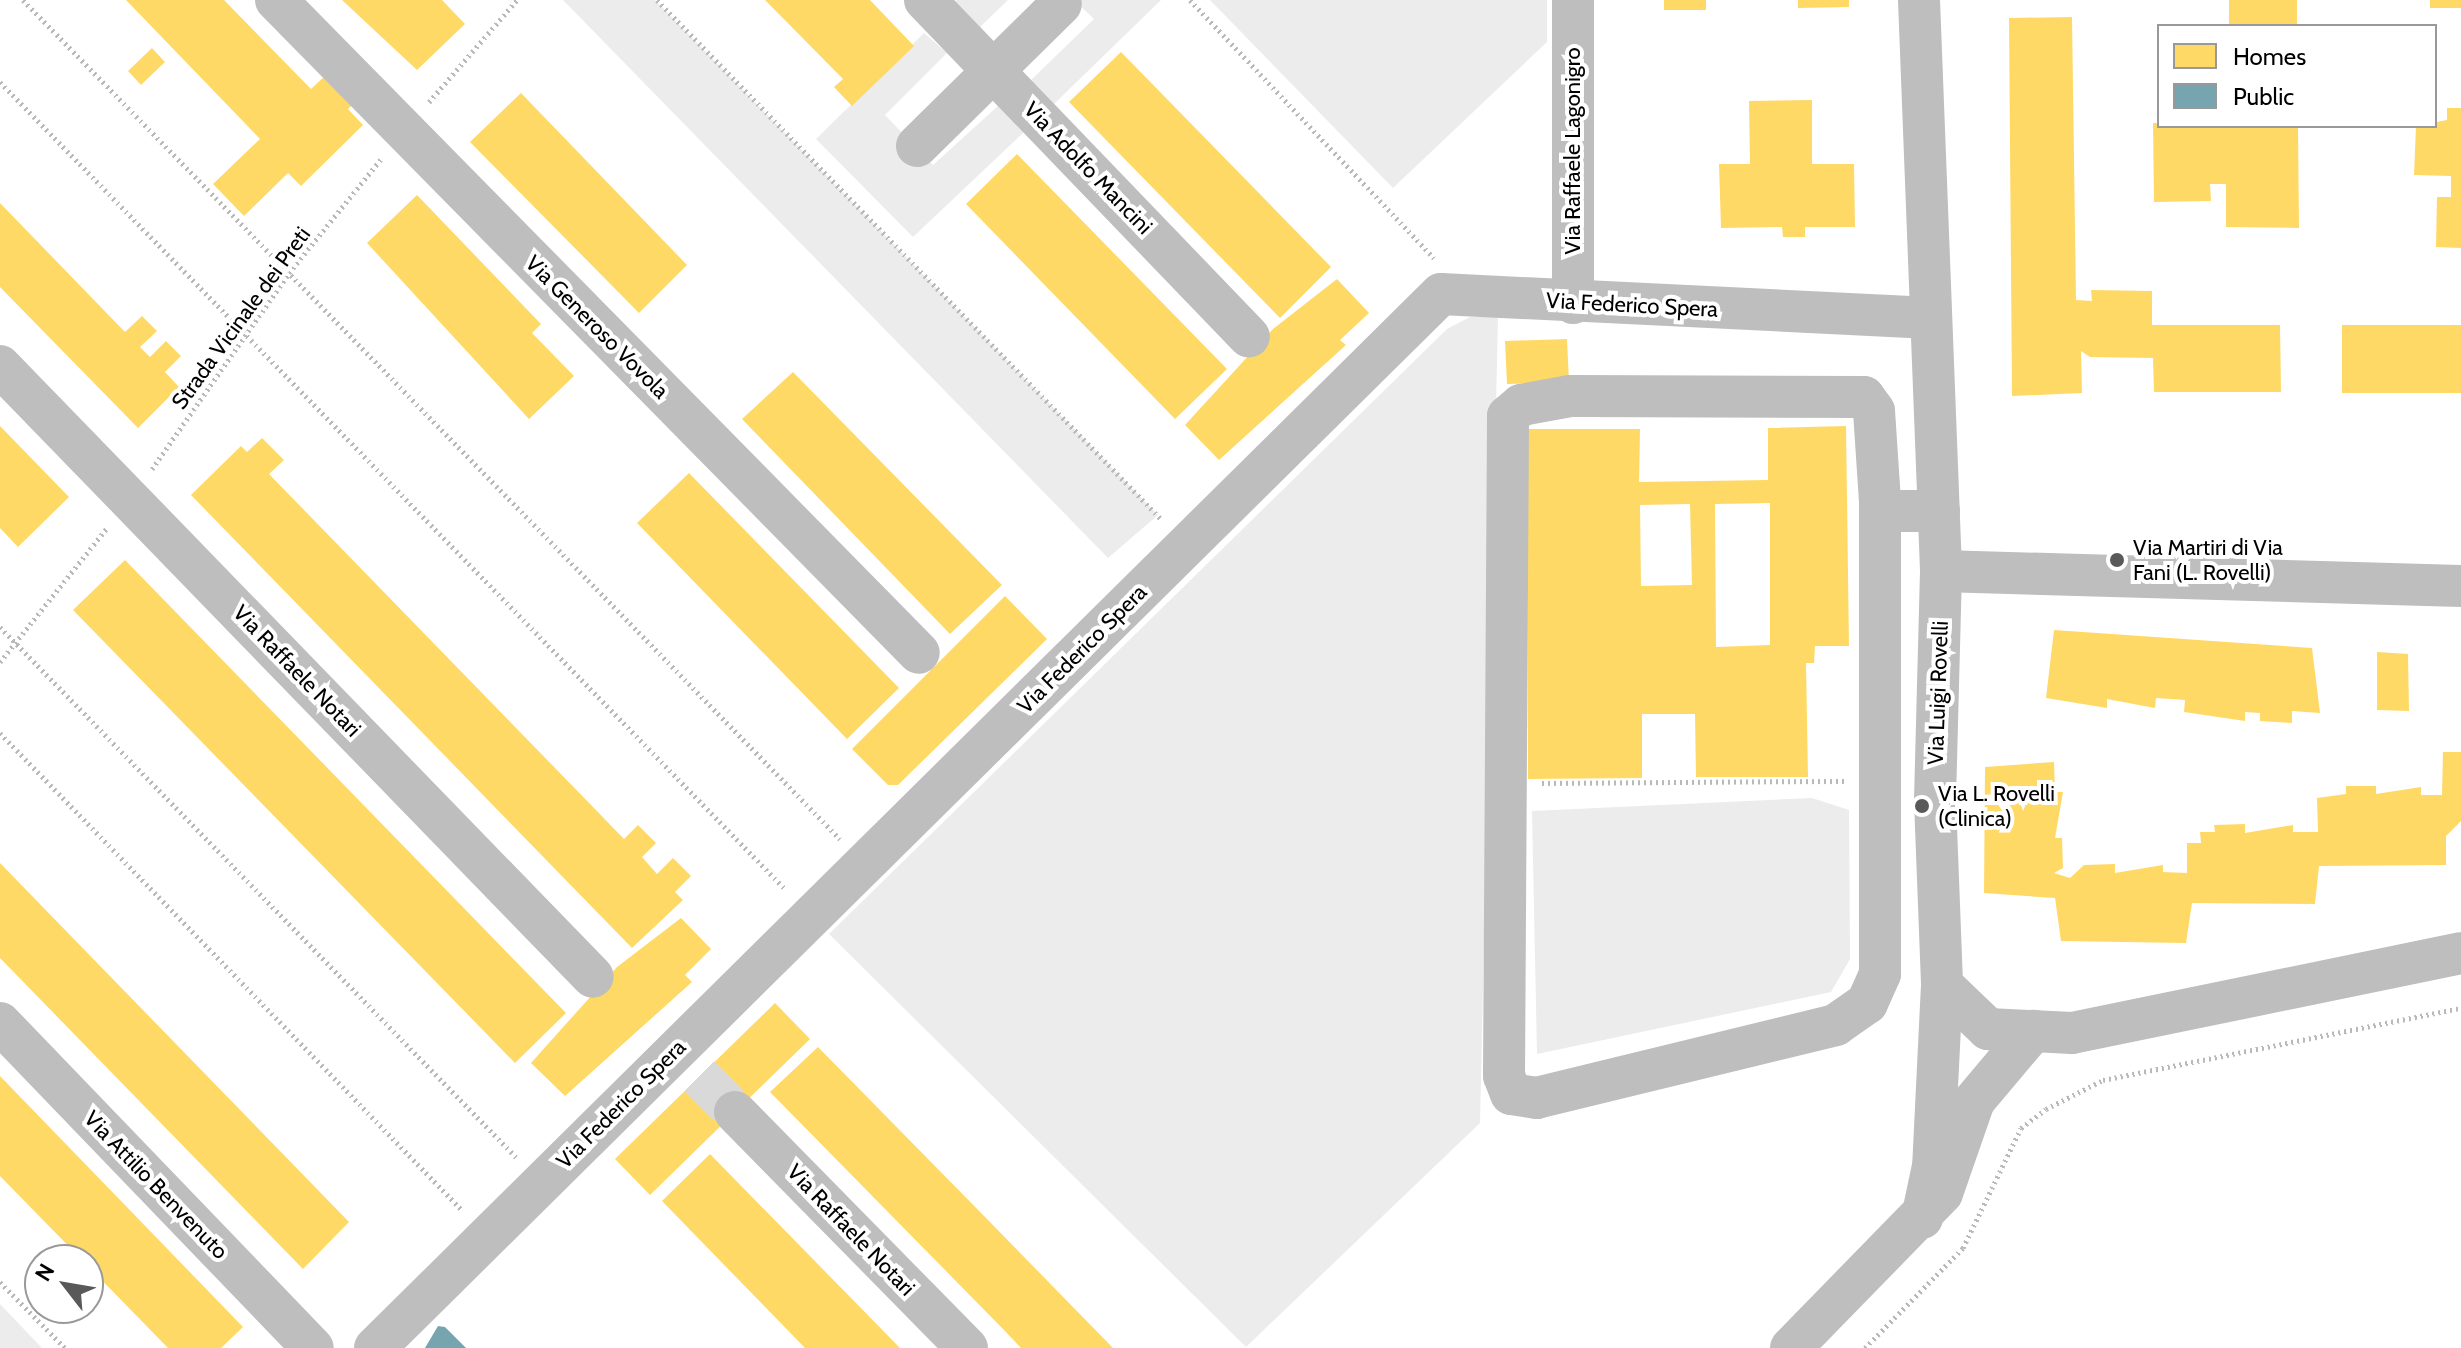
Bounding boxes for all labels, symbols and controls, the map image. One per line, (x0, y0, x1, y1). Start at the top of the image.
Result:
legend (2157, 24, 2437, 128)
text: Homes (2233, 42, 2306, 71)
street label: Via Raffaele Lagonigro (1560, 47, 1586, 255)
text: Public (2233, 82, 2294, 111)
street label: Via Adolfo Mancini (1018, 96, 1158, 240)
street label: Strada Vicinale dei Preti (166, 222, 316, 414)
street label: Via Generoso Vovola (520, 250, 674, 404)
street label: Via Federico Spera (1545, 287, 1719, 323)
place label: Via Martiri di Via Fani (L. Rovelli) (2133, 534, 2283, 586)
marker: Via Martiri di Via Fani (L. Rovelli) (2108, 551, 2126, 569)
street label: Via Federico Spera (1012, 579, 1152, 719)
street label: Via Raffaele Notari (228, 600, 366, 742)
street label: Via Luigi Rovelli (1922, 620, 1954, 766)
place label: Via L. Rovelli (Clinica) (1938, 780, 2055, 832)
marker: Via L. Rovelli (Clinica) (1913, 797, 1931, 815)
street label: Via Federico Spera (551, 1034, 691, 1174)
street label: Via Attilio Benvenuto (79, 1106, 233, 1264)
street label: Via Raffaele Notari (782, 1159, 920, 1301)
north arrow (24, 1244, 104, 1324)
text: N (29, 1259, 60, 1286)

